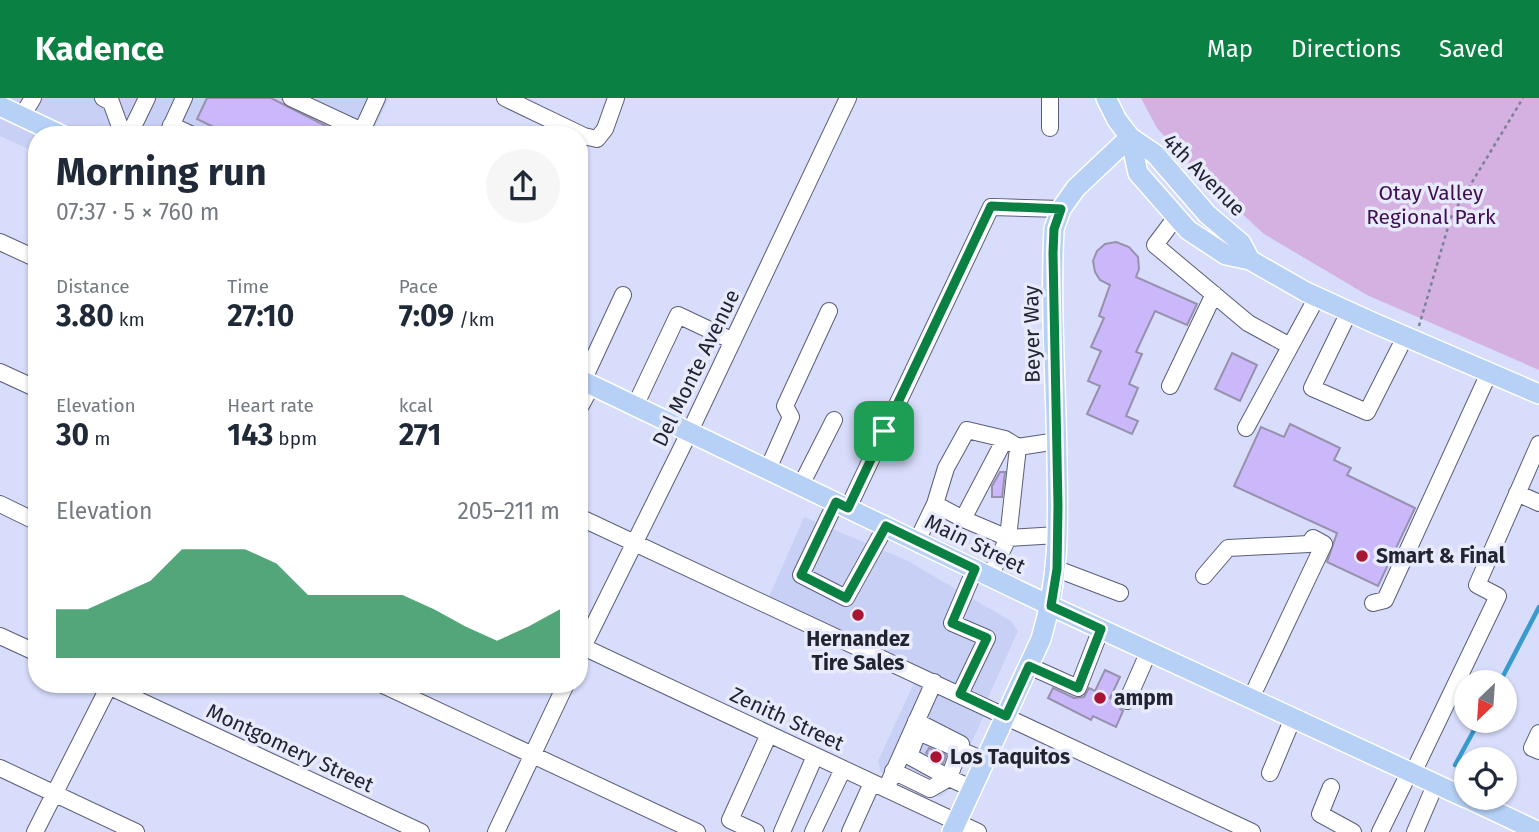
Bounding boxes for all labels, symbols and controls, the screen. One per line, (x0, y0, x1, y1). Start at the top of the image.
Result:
text: Kadence (35, 29, 164, 69)
text: Map (1207, 35, 1253, 63)
text: Directions (1291, 35, 1401, 63)
text: Saved (1439, 35, 1504, 63)
street label: 4th Avenue (1157, 128, 1251, 222)
text: Morning run (56, 149, 267, 195)
button: share (486, 149, 560, 223)
park label: Otay Valley Regional Park (1366, 180, 1496, 230)
text: 07:37 · 5 × 760 m (56, 198, 219, 226)
text: Distance (56, 275, 130, 298)
text: Time (227, 275, 269, 298)
text: Pace (399, 275, 438, 298)
street label: Beyer Way (1018, 284, 1046, 383)
street label: Del Monte Avenue (647, 285, 745, 451)
text: 3.80 (56, 298, 114, 334)
text: 27:10 (227, 298, 294, 334)
text: 7:09 (399, 298, 454, 334)
text: km (114, 308, 145, 331)
text: /km (454, 308, 495, 331)
text: Elevation (56, 394, 136, 417)
text: Heart rate (227, 394, 314, 417)
text: kcal (399, 394, 433, 417)
pin (854, 401, 914, 461)
icon: arrive (865, 412, 903, 450)
text: 30 (56, 417, 89, 453)
text: 143 (227, 417, 273, 453)
text: 271 (399, 417, 441, 453)
text: m (89, 427, 110, 450)
text: bpm (273, 427, 317, 450)
text: Elevation (56, 497, 152, 525)
text: 205–211 m (457, 497, 560, 525)
street label: Main Street (921, 509, 1030, 580)
place label: Smart & Final (1376, 543, 1506, 569)
marker: Smart & Final (1354, 548, 1370, 564)
marker: Hernandez Tire Sales (850, 607, 866, 623)
place label: Hernandez Tire Sales (806, 626, 910, 676)
north arrow (1454, 670, 1517, 733)
map controls (1454, 670, 1517, 810)
street label: Zenith Street (726, 681, 848, 757)
place label: ampm (1114, 685, 1174, 711)
marker: ampm (1092, 690, 1108, 706)
street label: Montgomery Street (202, 698, 378, 798)
place label: Los Taquitos (950, 744, 1070, 770)
button: locate (1454, 747, 1517, 810)
marker: Los Taquitos (928, 749, 944, 765)

